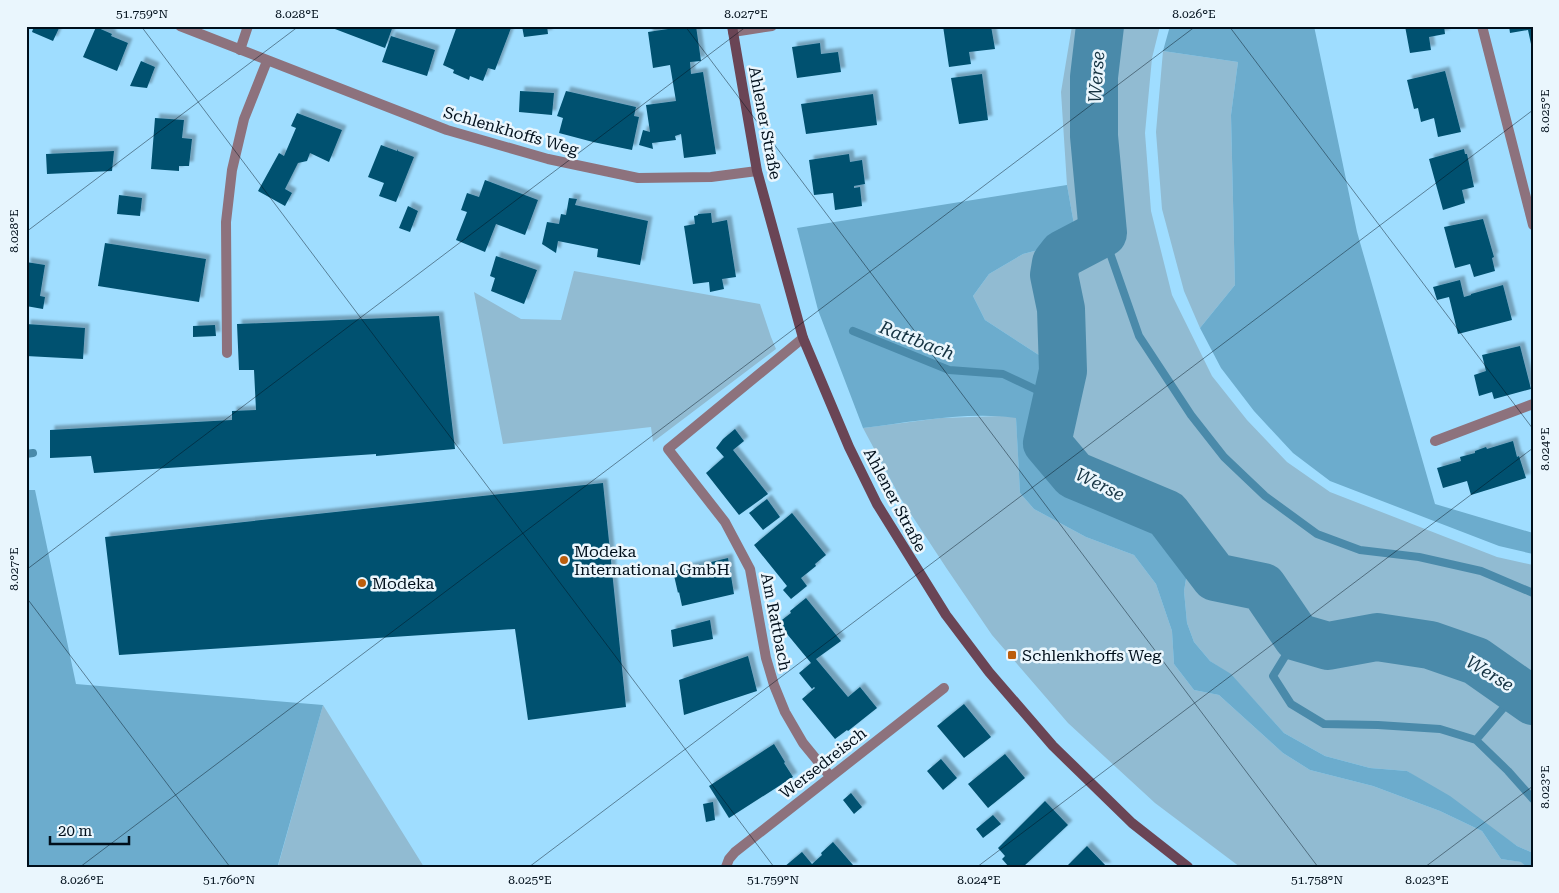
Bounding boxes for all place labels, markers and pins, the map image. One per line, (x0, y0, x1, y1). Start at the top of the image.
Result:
place label: Modeka International GmbH (574, 542, 730, 579)
marker: Modeka International GmbH (558, 554, 570, 566)
place label: Modeka (372, 574, 434, 593)
marker: Modeka (356, 577, 368, 589)
place label: Schlenkhoffs Weg (1022, 646, 1162, 665)
marker: Schlenkhoffs Weg (1006, 649, 1018, 661)

